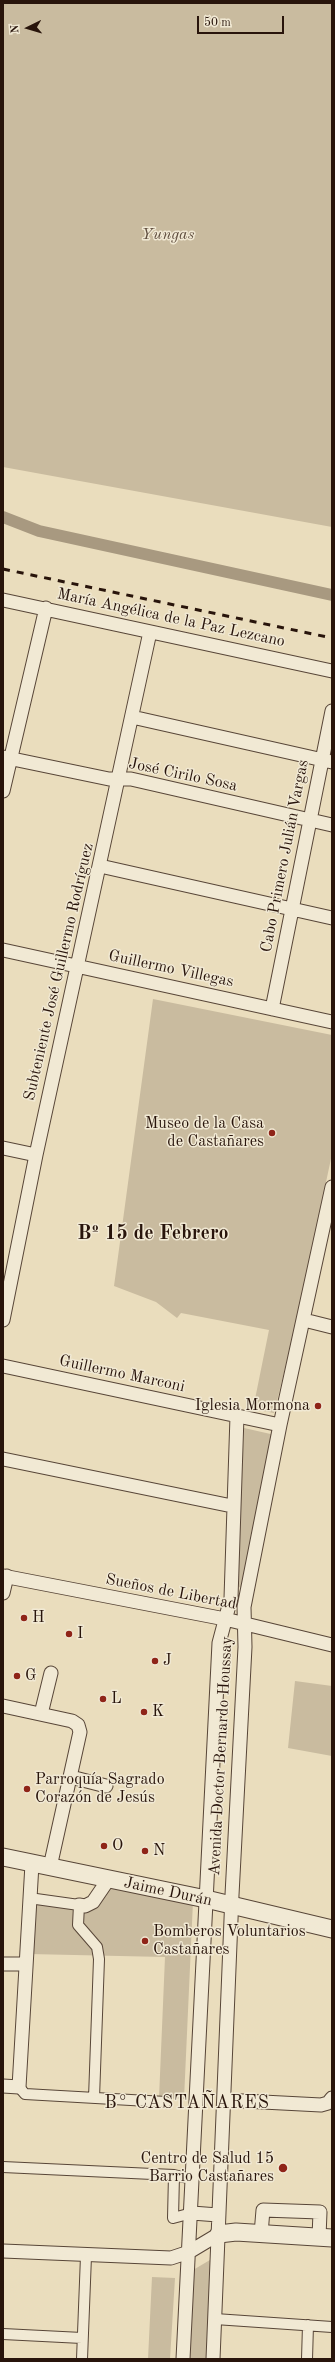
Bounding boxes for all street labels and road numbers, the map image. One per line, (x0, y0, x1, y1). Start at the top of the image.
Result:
street label: María Angélica de la Paz Lezcano (55, 584, 287, 652)
street label: José Cirilo Sosa (127, 754, 239, 796)
street label: Cabo Primero Julián Vargas (257, 758, 313, 954)
street label: Subteniente José Guillermo Rodríguez (20, 841, 98, 1103)
street label: Guillermo Villegas (107, 946, 235, 992)
street label: Guillermo Marconi (57, 1351, 187, 1397)
street label: Sueños de Libertad (104, 1570, 238, 1614)
street label: Avenida Doctor Bernardo Houssay (205, 1636, 237, 1876)
street label: Jaime Durán (122, 1873, 214, 1911)

